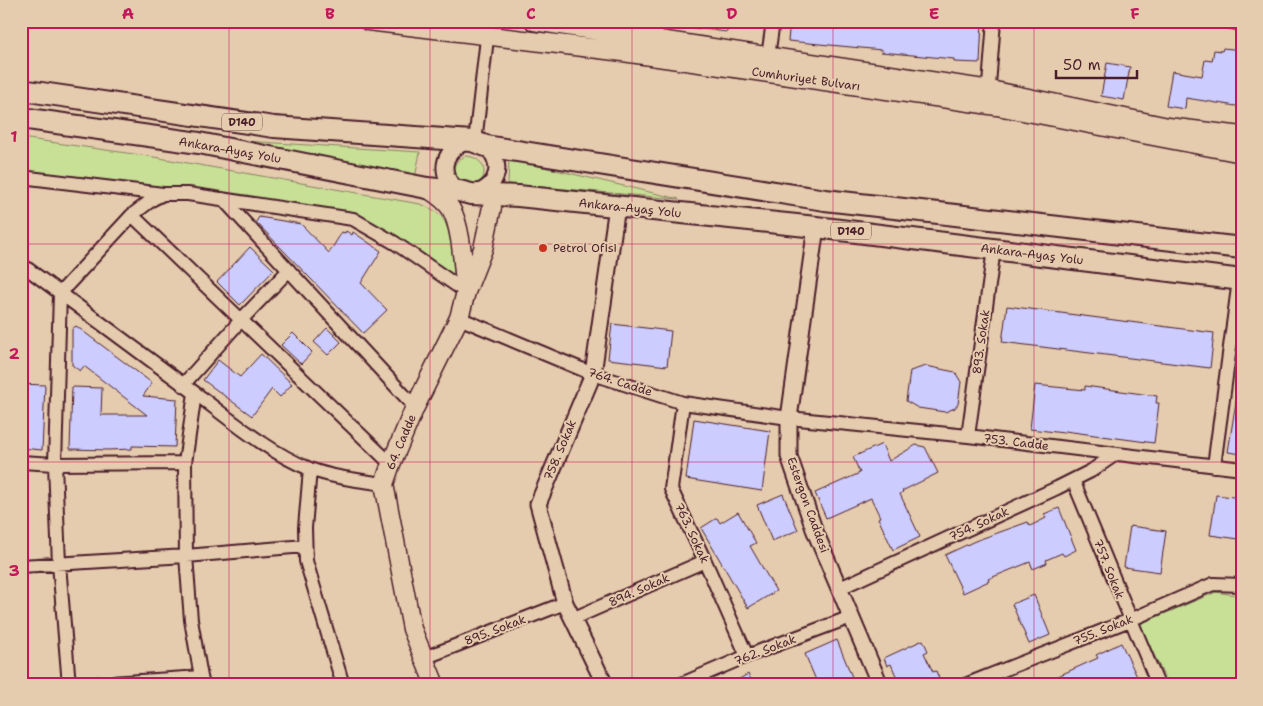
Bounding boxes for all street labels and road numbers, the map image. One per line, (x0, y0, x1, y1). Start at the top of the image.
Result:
street label: Cumhuriyet Bulvarı (751, 63, 861, 95)
road number: D140 (222, 114, 262, 130)
street label: Ankara-Ayaş Yolu (178, 133, 282, 167)
street label: Ankara-Ayaş Yolu (578, 195, 682, 221)
road number: D140 (831, 222, 871, 240)
street label: Ankara-Ayaş Yolu (980, 240, 1084, 268)
street label: 893. Sokak (969, 309, 993, 375)
street label: 764. Cadde (586, 364, 655, 400)
street label: 64. Cadde (382, 412, 420, 472)
street label: 758. Sokak (540, 417, 580, 483)
street label: 753. Cadde (982, 430, 1050, 454)
street label: Estergon Caddesi (783, 455, 833, 555)
street label: 763. Sokak (671, 500, 713, 566)
street label: 754. Sokak (946, 503, 1012, 545)
street label: 757. Sokak (1090, 537, 1128, 602)
street label: 894. Sokak (606, 569, 672, 611)
street label: 895. Sokak (462, 611, 528, 649)
street label: 755. Sokak (1071, 611, 1136, 649)
street label: 762. Sokak (732, 631, 798, 669)

